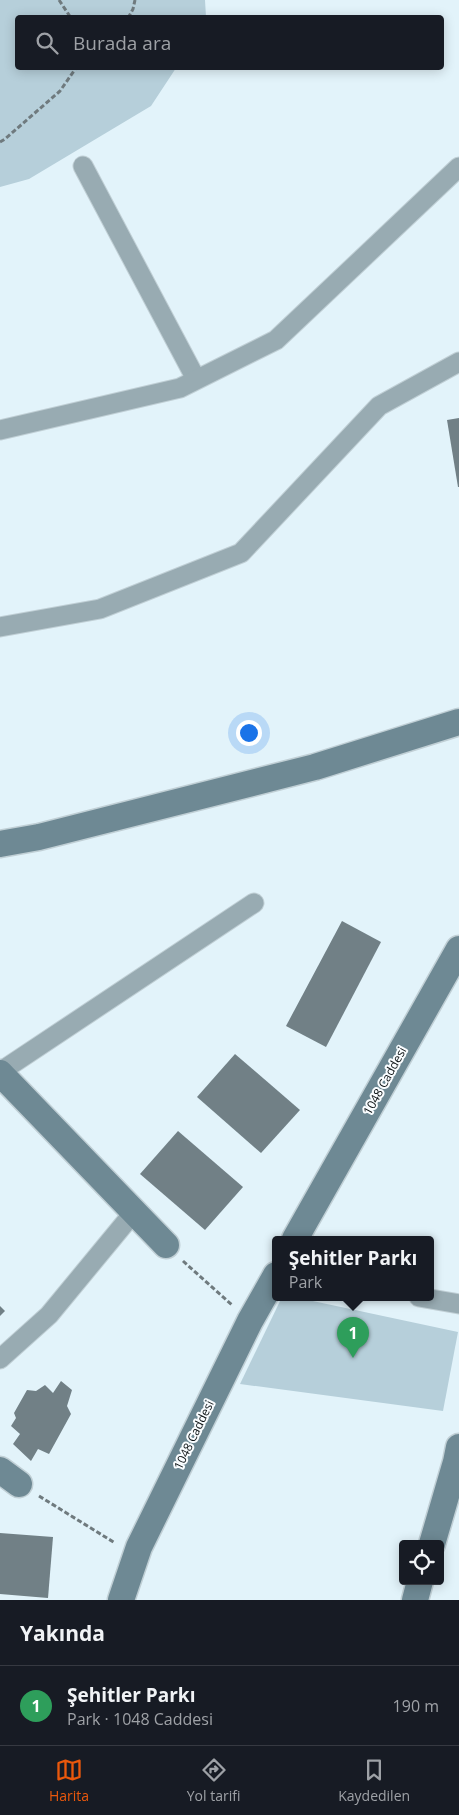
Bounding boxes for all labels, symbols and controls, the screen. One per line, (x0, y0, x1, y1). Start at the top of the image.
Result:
search box (15, 15, 444, 70)
icon: search (33, 29, 61, 57)
text: Burada ara (73, 30, 171, 56)
your location (236, 720, 262, 746)
street label: 1048 Caddesi (359, 1044, 410, 1118)
popup (272, 1236, 434, 1301)
text: Şehitler Parkı (289, 1245, 417, 1271)
text: Park (289, 1271, 322, 1293)
pin: 1 (337, 1317, 369, 1358)
street label: 1048 Caddesi (169, 1397, 218, 1472)
map controls (399, 1540, 444, 1585)
button: locate (399, 1540, 444, 1585)
text: Yakında (20, 1619, 105, 1647)
text: Şehitler Parkı (67, 1682, 195, 1708)
text: 1 (31, 1695, 41, 1717)
text: 190 m (393, 1695, 439, 1717)
text: Park · 1048 Caddesi (67, 1708, 213, 1730)
tab: Harita (49, 1756, 89, 1805)
tab: Yol tarifi (187, 1756, 240, 1805)
tab: Kaydedilen (338, 1756, 410, 1805)

